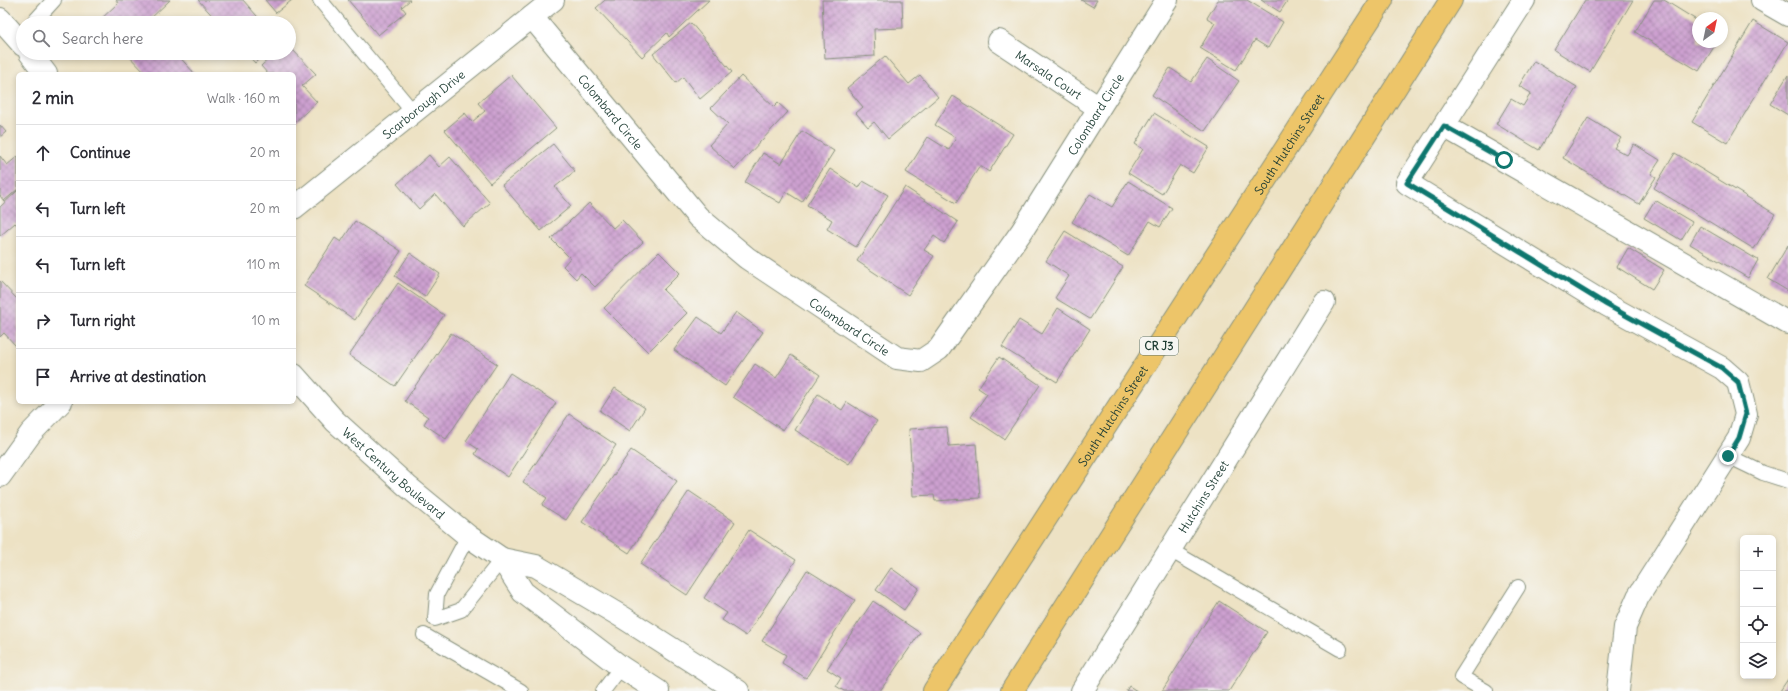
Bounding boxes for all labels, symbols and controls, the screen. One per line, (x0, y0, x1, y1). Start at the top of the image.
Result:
north arrow (1692, 12, 1728, 48)
search box (16, 16, 296, 60)
icon: search (30, 27, 52, 49)
text: Search here (62, 29, 143, 48)
street label: Marsala Court (1013, 47, 1085, 102)
street label: Scarborough Drive (379, 67, 468, 142)
street label: Colombard Circle (575, 71, 646, 152)
street label: Colombard Circle (1064, 71, 1126, 158)
text: 2 min (32, 87, 74, 109)
text: Walk · 160 m (207, 90, 280, 107)
street label: South Hutchins Street (1251, 91, 1327, 197)
icon: ahead (32, 142, 54, 164)
text: Continue (70, 143, 131, 162)
text: 20 m (250, 144, 280, 161)
route start (1495, 151, 1513, 169)
icon: left (32, 198, 54, 220)
text: Turn left (70, 199, 125, 218)
text: 20 m (250, 200, 280, 217)
icon: left (32, 254, 54, 276)
text: Turn left (70, 255, 125, 274)
text: 110 m (247, 256, 280, 273)
street label: Colombard Circle (806, 294, 893, 358)
icon: right (32, 310, 54, 332)
text: Turn right (70, 311, 135, 330)
text: 10 m (252, 312, 280, 329)
road number: CR J3 (1140, 337, 1178, 355)
street label: South Hutchins Street (1074, 363, 1151, 469)
icon: arrive (32, 366, 54, 388)
text: Arrive at destination (70, 367, 206, 386)
street label: West Century Boulevard (339, 424, 448, 522)
route end (1719, 447, 1737, 465)
street label: Hutchins Street (1175, 457, 1231, 536)
map controls (1740, 535, 1776, 679)
button: + (1740, 535, 1776, 571)
button: − (1740, 571, 1776, 607)
button: locate (1740, 607, 1776, 643)
button: layers (1740, 643, 1776, 679)

